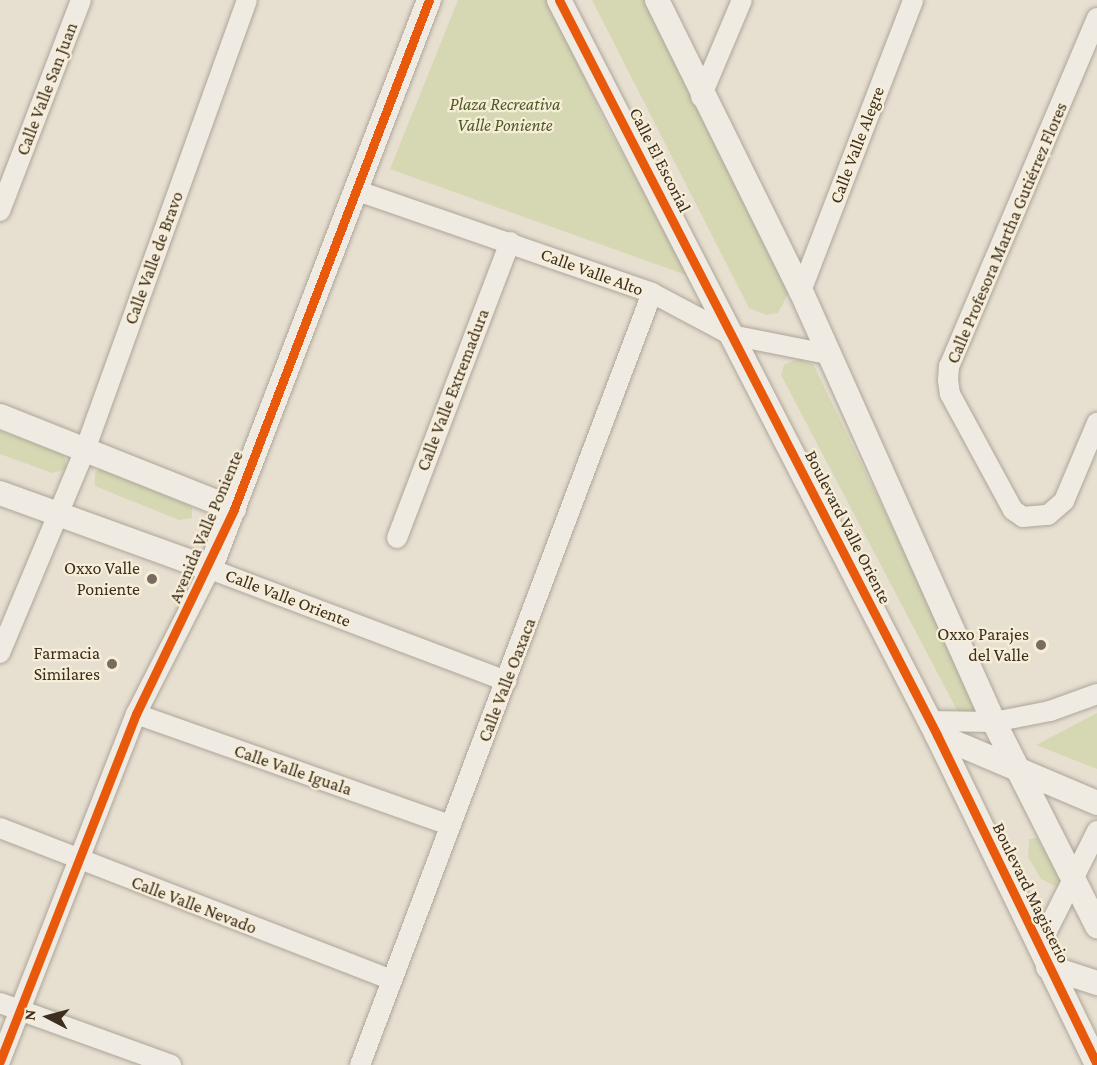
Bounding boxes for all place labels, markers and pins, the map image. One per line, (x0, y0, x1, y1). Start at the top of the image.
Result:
place label: Oxxo Valle Poniente (64, 558, 140, 600)
marker: Oxxo Valle Poniente (145, 572, 159, 586)
place label: Oxxo Parajes del Valle (937, 624, 1029, 666)
marker: Oxxo Parajes del Valle (1034, 638, 1048, 652)
place label: Farmacia Similares (33, 643, 100, 686)
marker: Farmacia Similares (105, 657, 119, 671)

